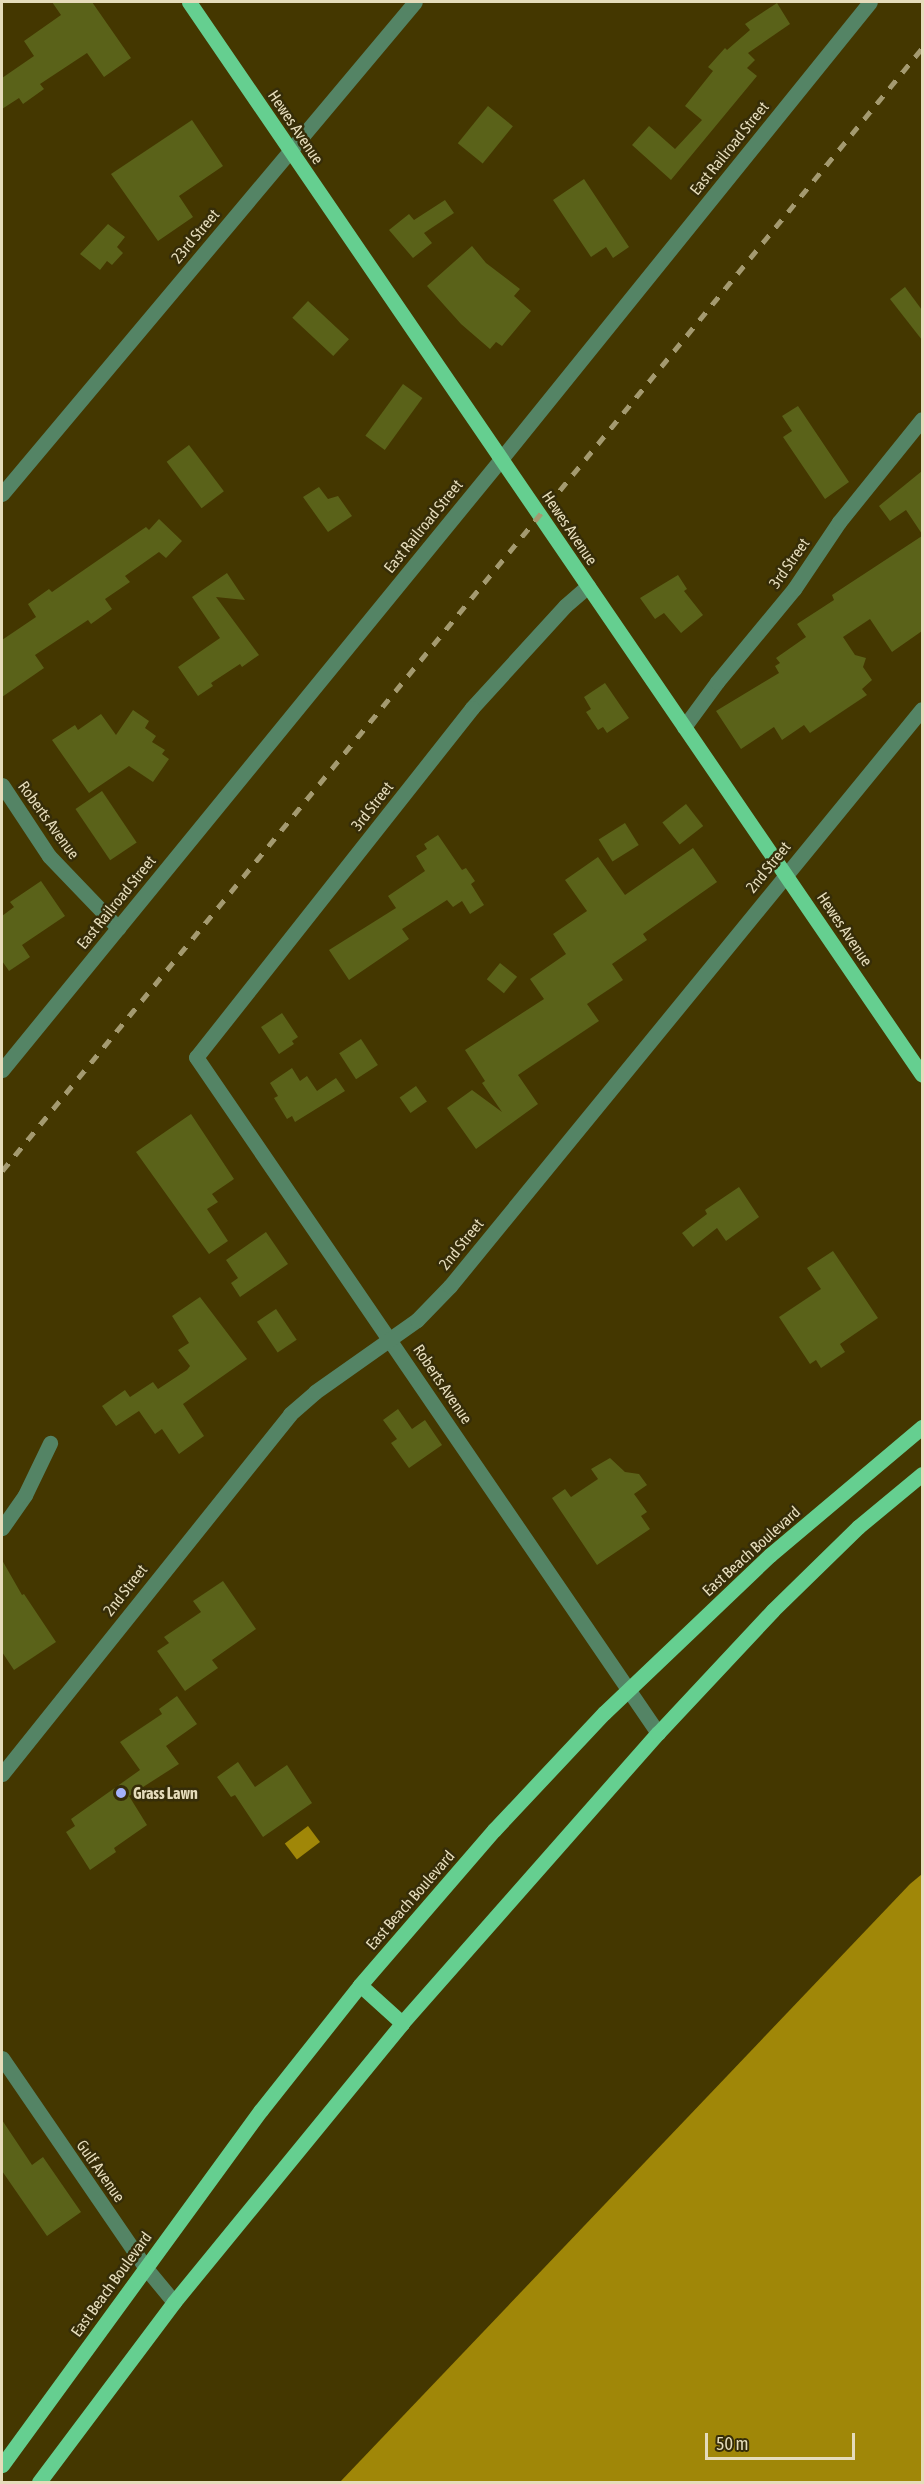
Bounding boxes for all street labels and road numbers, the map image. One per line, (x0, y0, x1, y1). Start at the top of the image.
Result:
street label: Hewes Avenue (264, 86, 328, 168)
street label: East Railroad Street (685, 97, 773, 199)
street label: 23rd Street (167, 205, 223, 267)
street label: East Railroad Street (379, 475, 467, 577)
street label: Hewes Avenue (538, 487, 602, 569)
street label: 3rd Street (765, 534, 813, 592)
street label: Roberts Avenue (14, 777, 84, 863)
street label: 3rd Street (347, 778, 397, 834)
street label: 2nd Street (742, 838, 794, 896)
street label: East Railroad Street (72, 851, 160, 953)
street label: Hewes Avenue (813, 888, 877, 970)
street label: 2nd Street (435, 1215, 487, 1273)
street label: Roberts Avenue (409, 1341, 477, 1427)
street label: East Beach Boulevard (698, 1502, 804, 1600)
street label: 2nd Street (99, 1560, 151, 1620)
street label: East Beach Boulevard (362, 1847, 458, 1953)
street label: Gulf Avenue (73, 2136, 129, 2206)
street label: East Beach Boulevard (66, 2228, 156, 2340)

